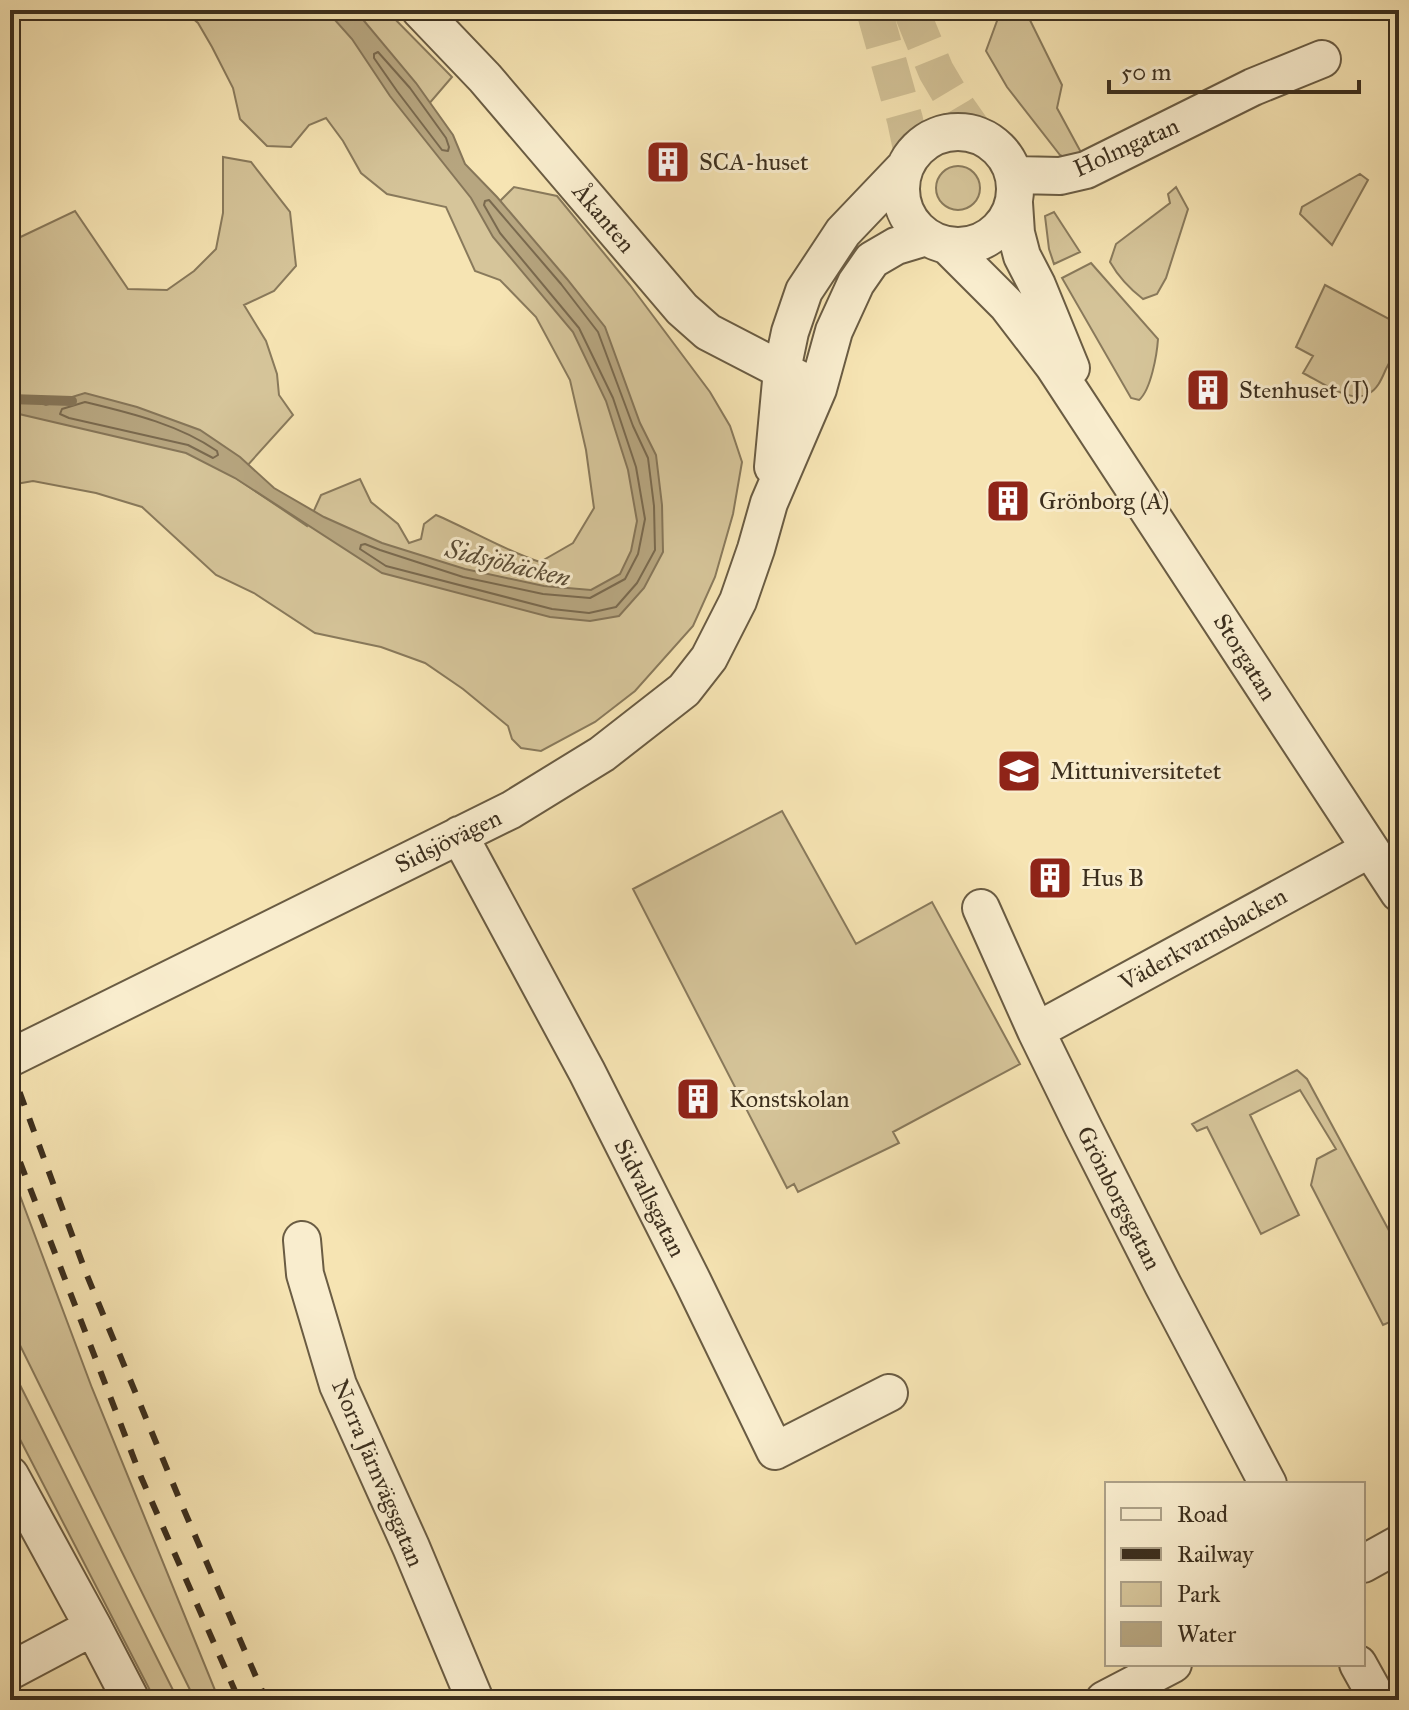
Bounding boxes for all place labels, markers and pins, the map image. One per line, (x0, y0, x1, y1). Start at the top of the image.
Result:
building icon: SCA-huset (644, 138, 692, 186)
place label: SCA-huset (699, 147, 809, 177)
building icon: Stenhuset (J) (1184, 366, 1232, 414)
place label: Stenhuset (J) (1239, 375, 1369, 405)
building icon: Grönborg (A) (984, 477, 1032, 525)
place label: Grönborg (A) (1039, 486, 1169, 516)
school or university icon: Mittuniversitetet (995, 747, 1043, 795)
place label: Mittuniversitetet (1050, 756, 1222, 786)
building icon: Hus B (1026, 854, 1074, 902)
place label: Hus B (1081, 863, 1144, 893)
building icon: Konstskolan (674, 1075, 722, 1123)
place label: Konstskolan (729, 1084, 850, 1114)

